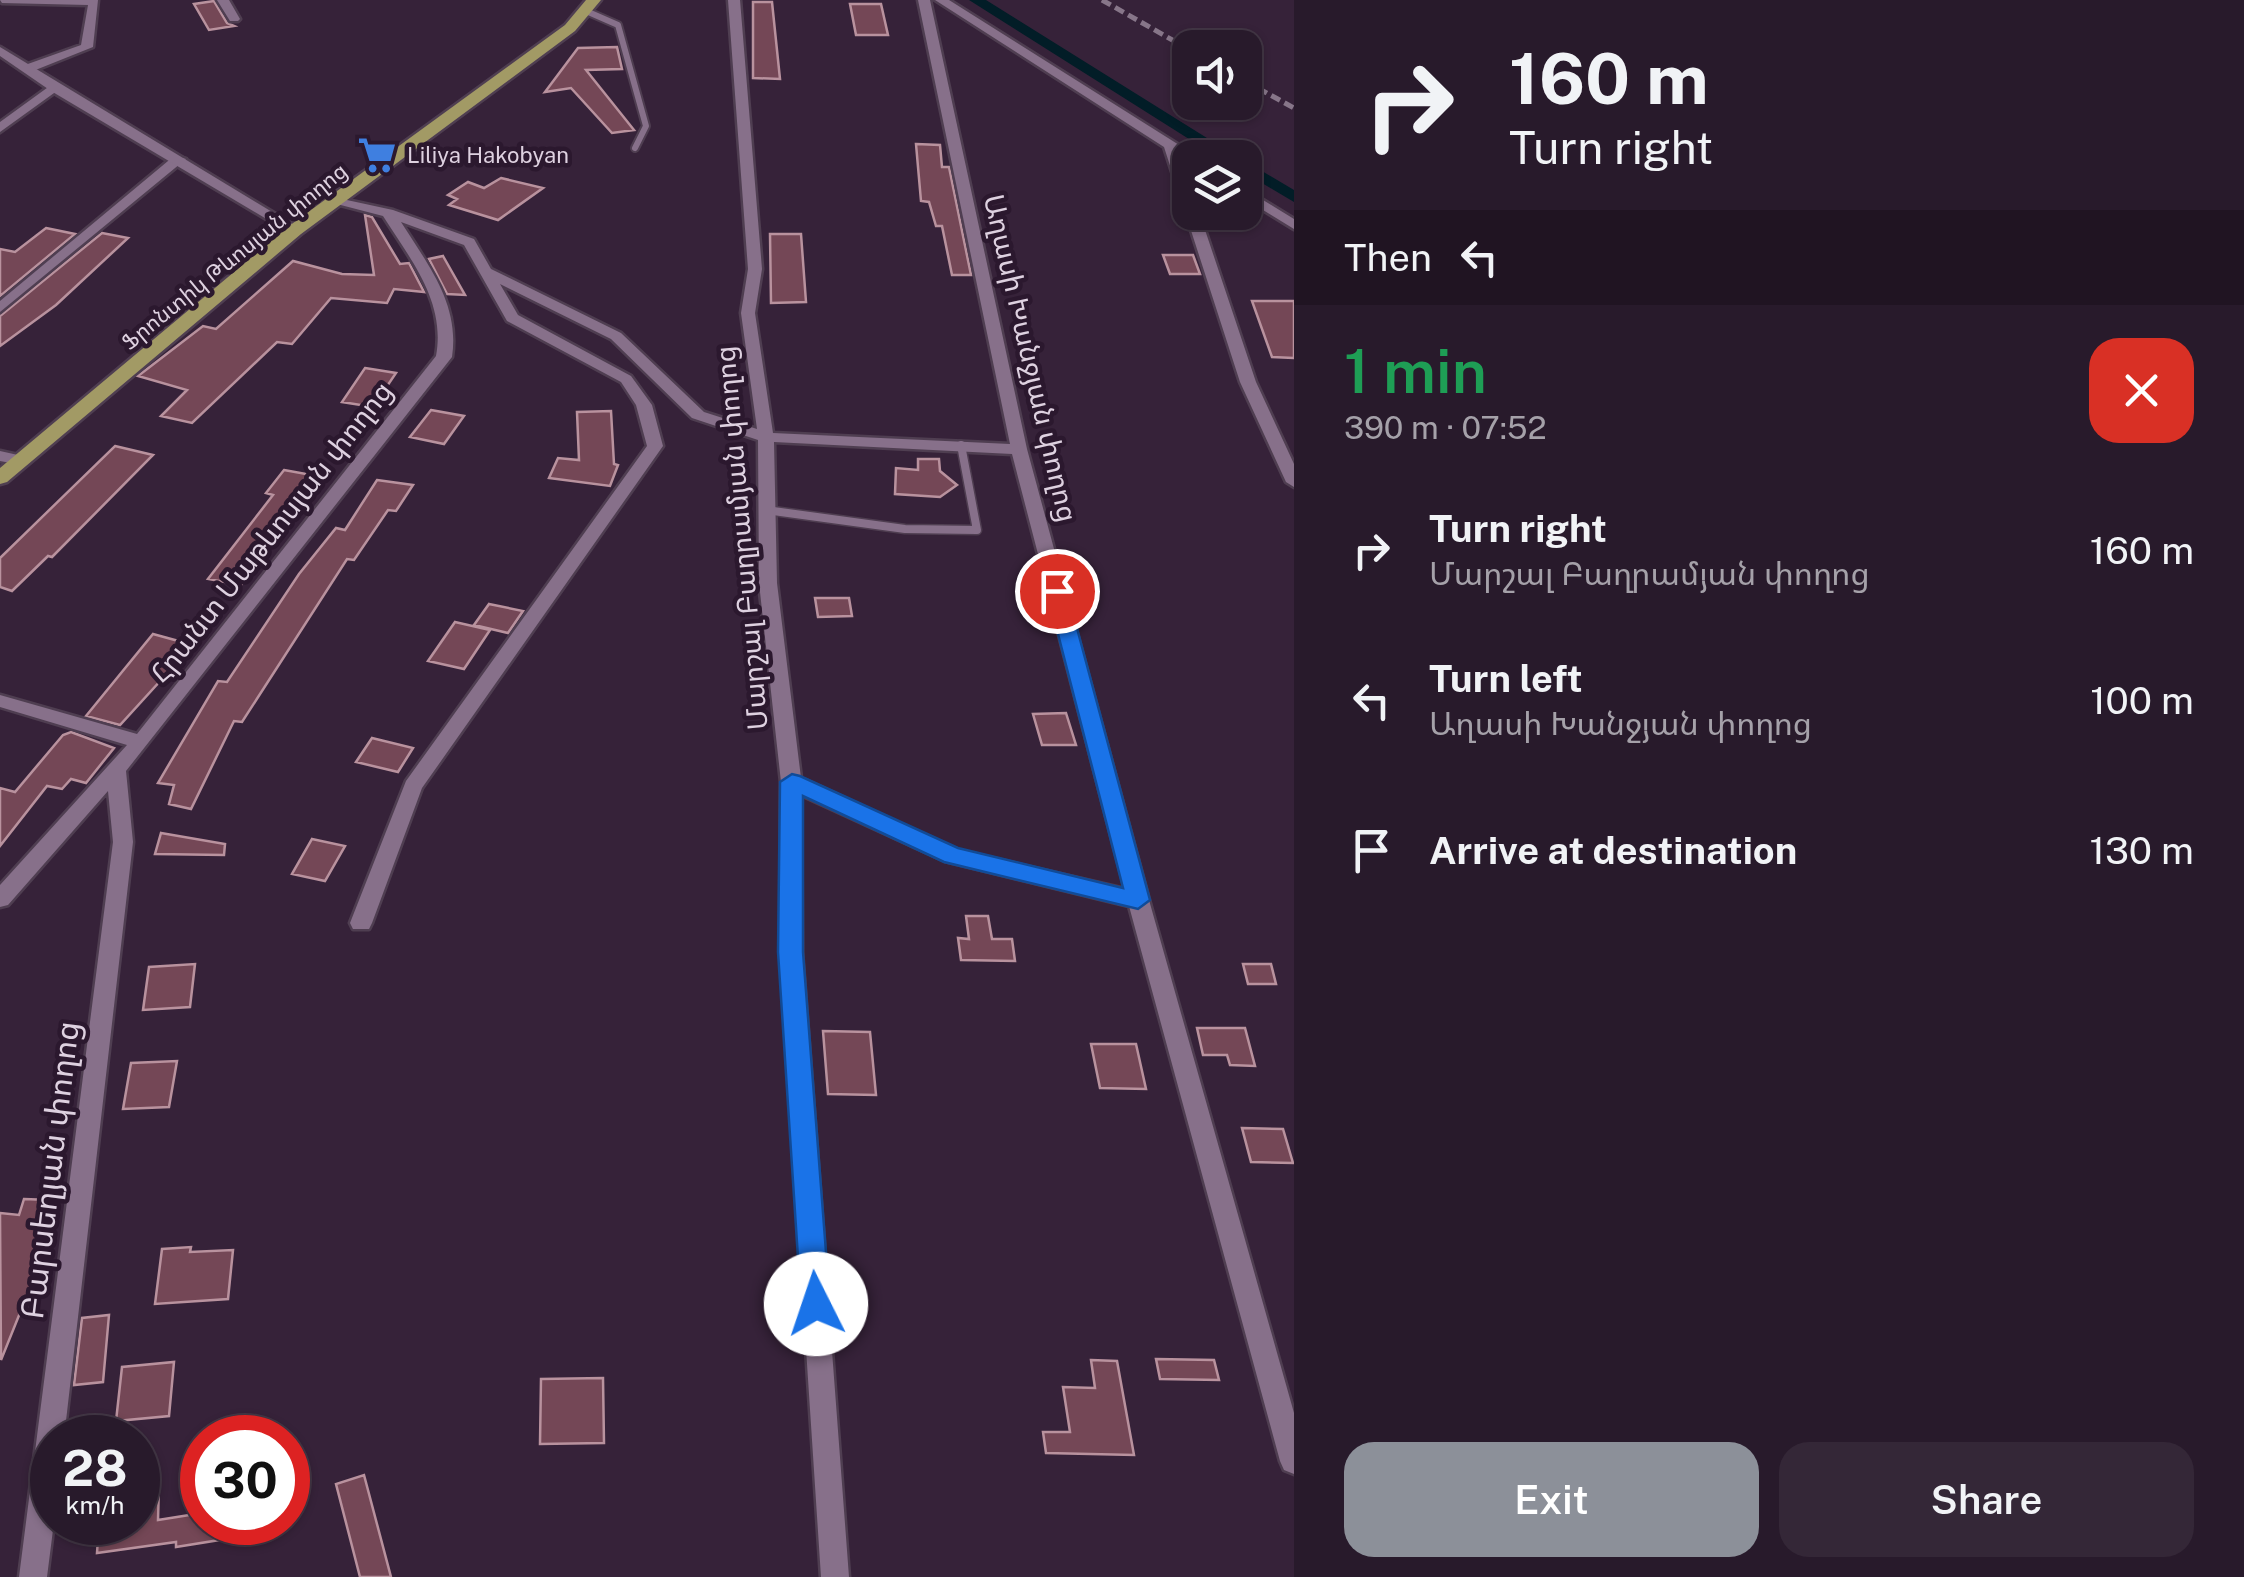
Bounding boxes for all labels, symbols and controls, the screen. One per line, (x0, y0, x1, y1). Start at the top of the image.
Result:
map controls (1172, 30, 1262, 230)
button: sound (1172, 30, 1262, 120)
text: 160 m (1509, 37, 1709, 120)
icon: right (1344, 40, 1474, 170)
text: Turn right (1509, 121, 1713, 174)
supermarket icon: Liliya Hakobyan (356, 134, 398, 176)
button: layers (1172, 140, 1262, 230)
place label: Liliya Hakobyan (407, 142, 569, 168)
street label: Ֆրոնտիկ Թևոսյան փողոց (116, 157, 352, 355)
street label: Աղասի Խանջյան փողոց (977, 191, 1085, 525)
icon: left (1452, 230, 1507, 285)
text: Then (1344, 235, 1432, 280)
text: 1 min (1344, 336, 1487, 407)
button: close (2089, 338, 2194, 443)
street label: Մարշալ Բաղրամյան փողոց (707, 345, 775, 731)
street label: Հրանտ Մաթևոսյան փողոց (143, 374, 399, 690)
text: 390 m · 07:52 (1344, 409, 1546, 446)
text: Turn right (1429, 506, 1607, 551)
icon: right (1344, 523, 1399, 578)
text: 160 m (2090, 528, 2194, 573)
pin (1015, 549, 1100, 634)
text: Մարշալ Բաղրամյան փողոց (1429, 555, 1870, 592)
icon: arrive (1030, 564, 1085, 619)
text: Turn left (1429, 656, 1583, 701)
icon: left (1344, 673, 1399, 728)
text: 100 m (2090, 678, 2194, 723)
text: Աղասի Խանջյան փողոց (1429, 705, 1812, 742)
icon: arrive (1344, 823, 1399, 878)
text: Arrive at destination (1429, 828, 1797, 873)
text: 130 m (2089, 828, 2194, 873)
street label: Բարսեղյան փողոց (13, 1019, 87, 1321)
position arrow (764, 1252, 868, 1356)
speed limit sign: 30 (180, 1415, 310, 1545)
text: 28 (62, 1438, 128, 1497)
button: Exit (1344, 1442, 1759, 1557)
button: Share (1779, 1442, 2194, 1557)
text: km/h (66, 1490, 124, 1520)

